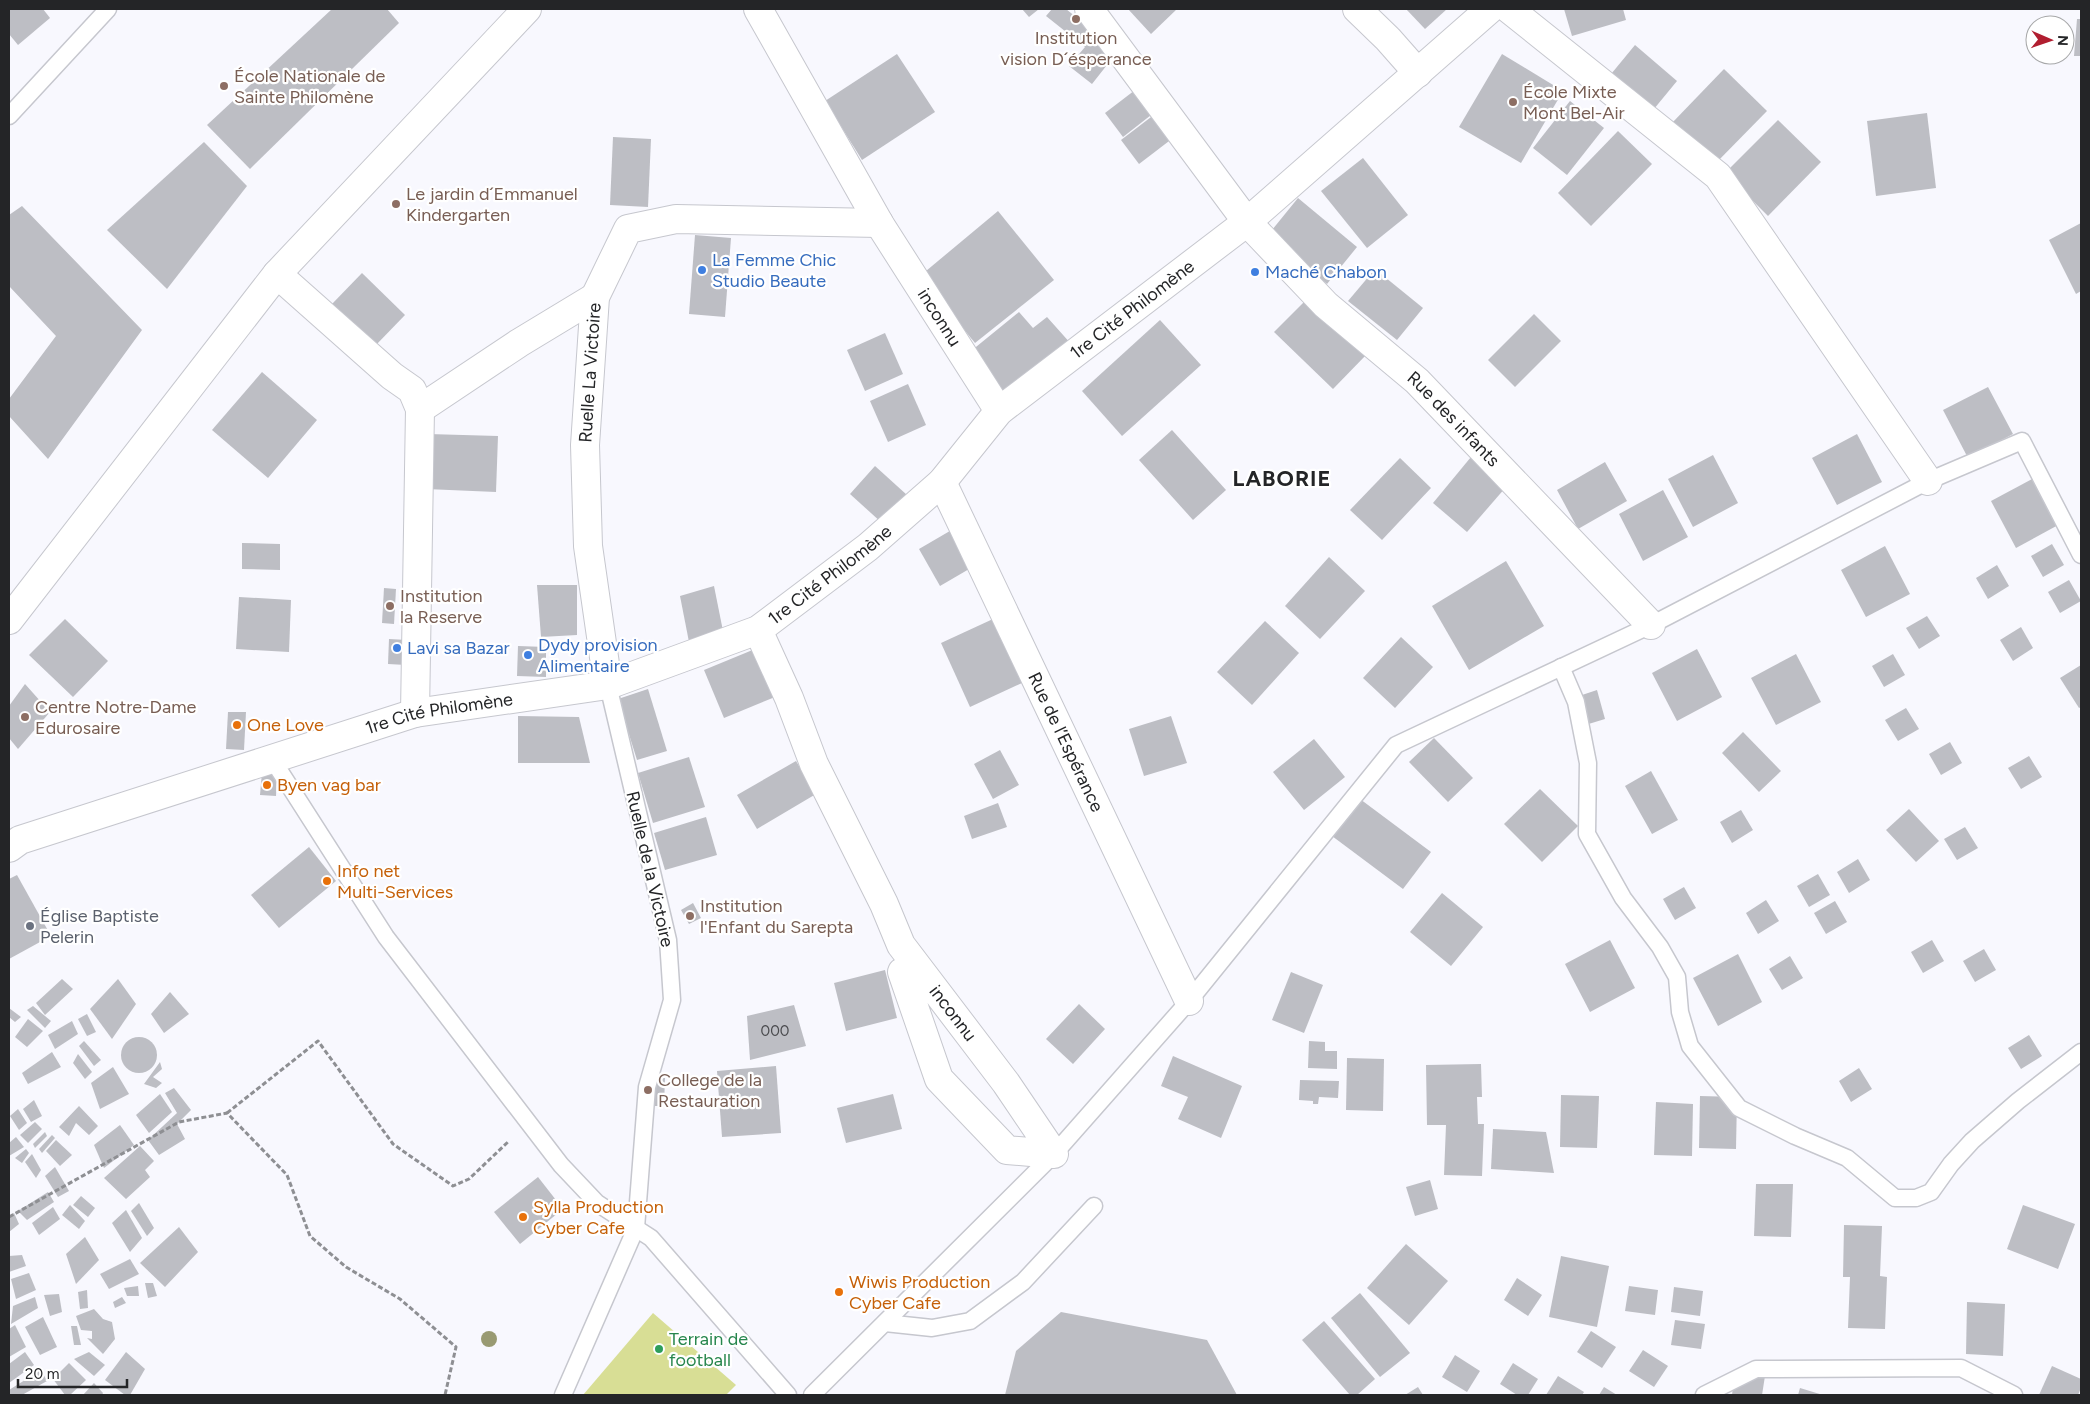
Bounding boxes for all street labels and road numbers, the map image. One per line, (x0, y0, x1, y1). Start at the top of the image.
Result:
street label: 1re Cité Philomène (1066, 255, 1199, 364)
street label: inconnu (913, 284, 966, 351)
street label: Ruelle La Victoire (574, 302, 606, 443)
street label: Rue des infants (1403, 367, 1504, 471)
street label: 1re Cité Philomène (764, 520, 896, 629)
street label: Rue de l’Espérance (1023, 669, 1108, 816)
street label: 1re Cité Philomène (362, 688, 514, 739)
street label: Ruelle de la Victoire (621, 789, 679, 949)
street label: inconnu (925, 981, 981, 1046)

